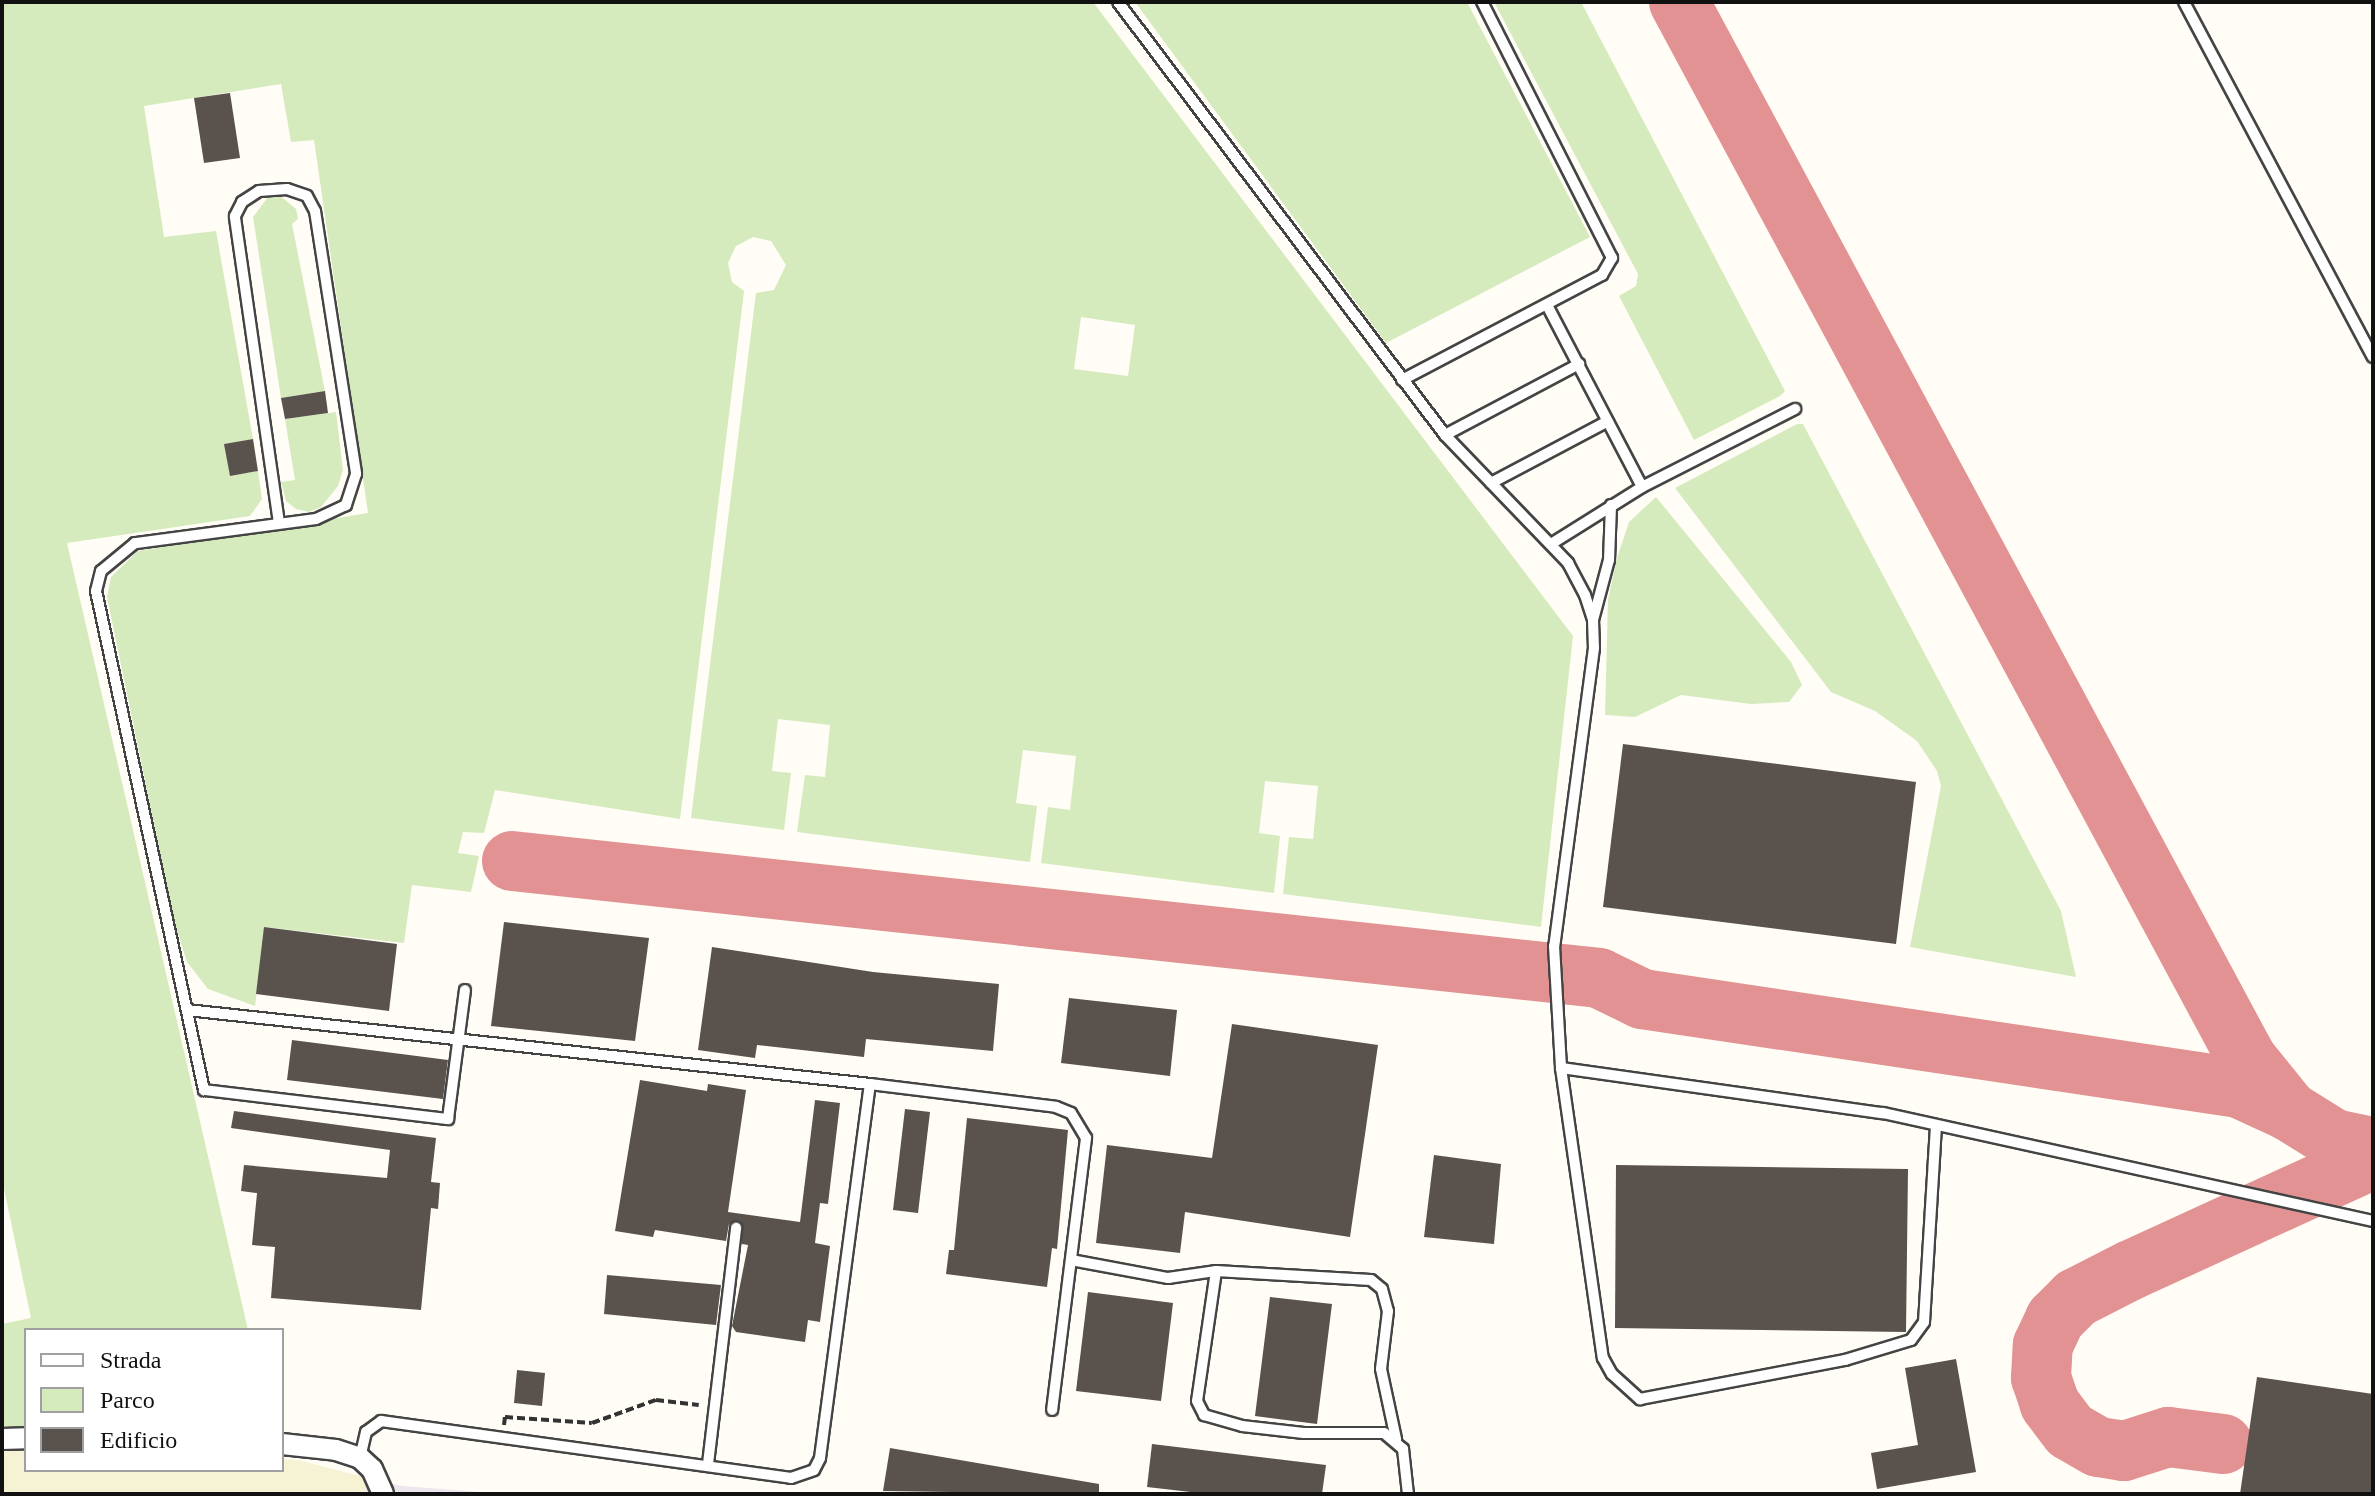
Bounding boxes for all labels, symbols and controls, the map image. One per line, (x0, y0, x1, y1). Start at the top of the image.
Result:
legend (24, 1328, 284, 1472)
text: Strada (100, 1347, 161, 1373)
text: Parco (100, 1387, 155, 1413)
text: Edificio (100, 1427, 177, 1453)

